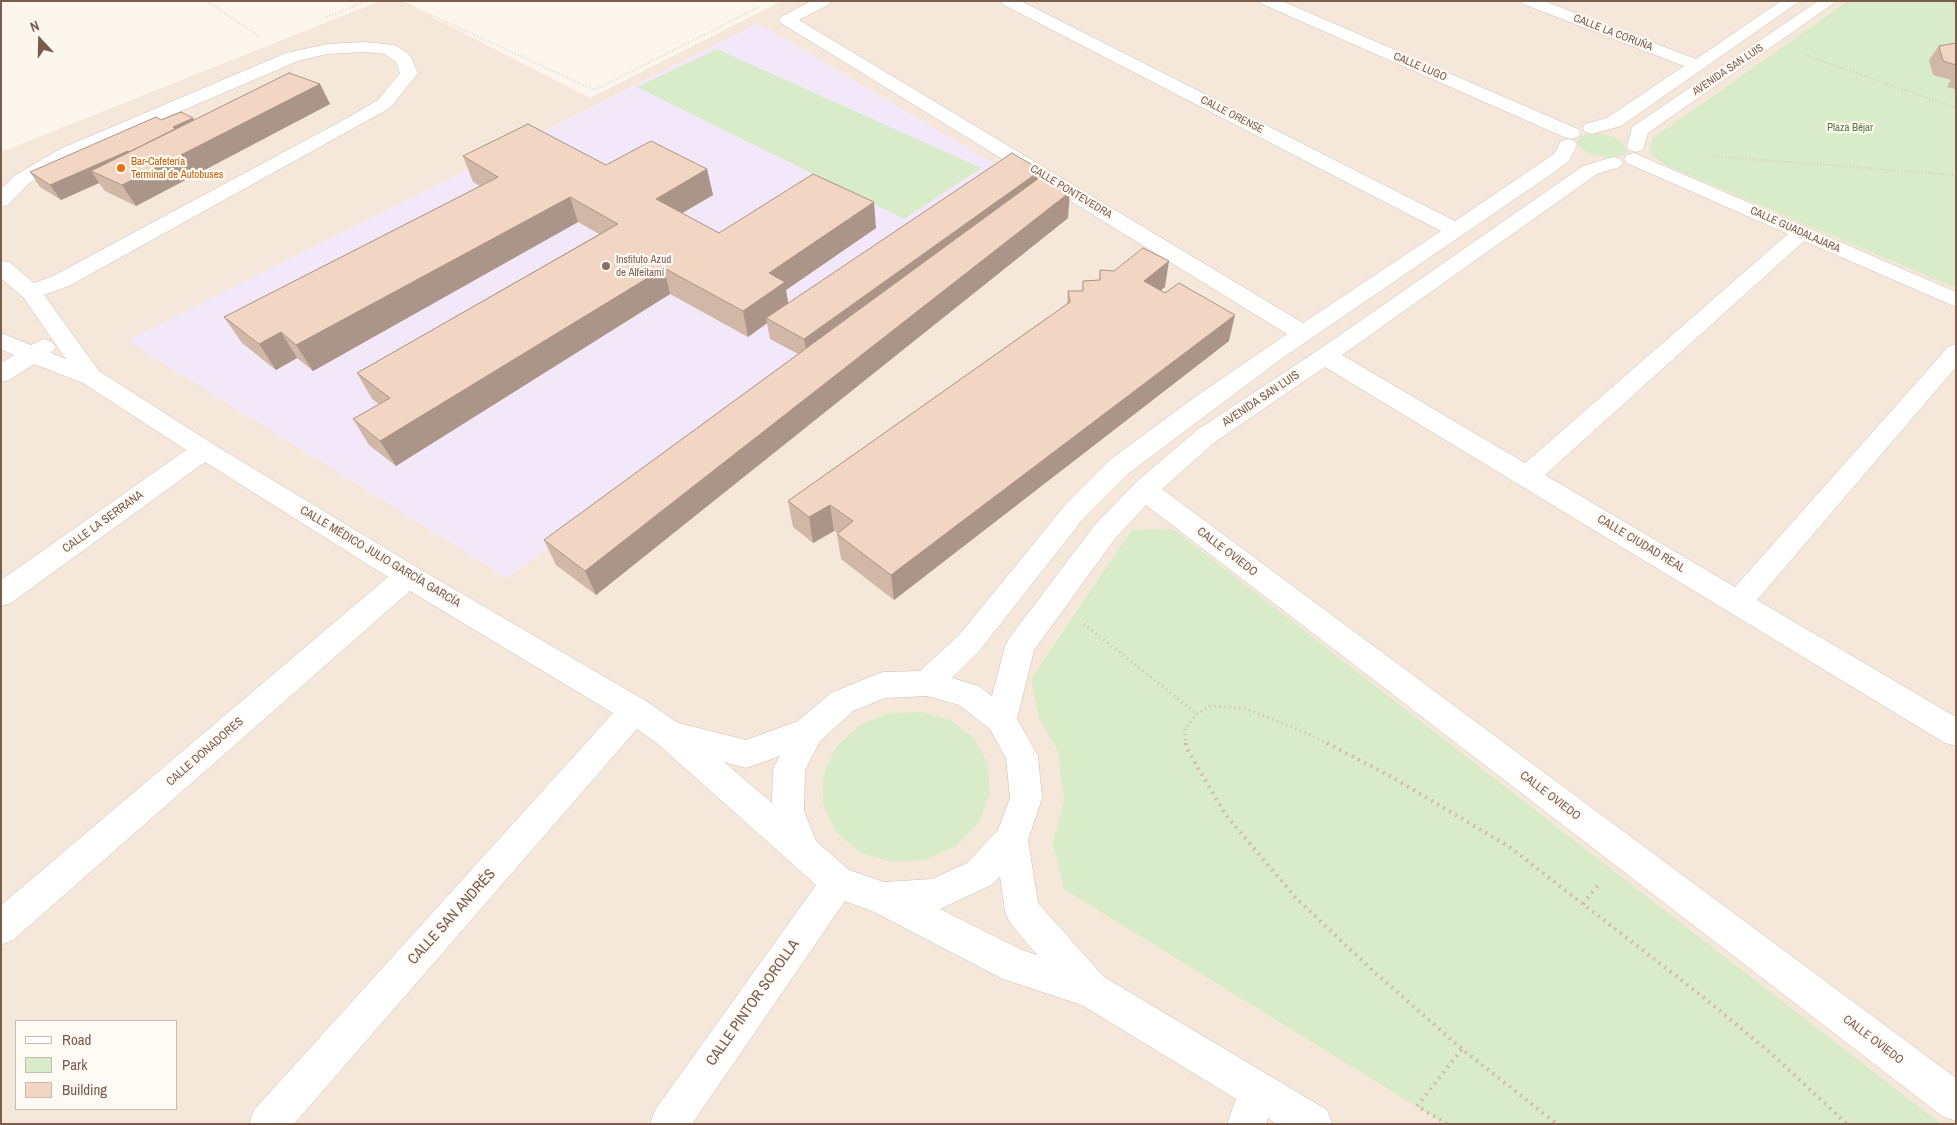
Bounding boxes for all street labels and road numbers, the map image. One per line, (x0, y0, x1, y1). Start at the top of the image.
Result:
street label: CALLE LA CORUÑA (1572, 12, 1654, 54)
street label: AVENIDA SAN LUIS (1690, 41, 1766, 99)
street label: CALLE LUGO (1391, 50, 1449, 84)
street label: CALLE ORENSE (1198, 93, 1266, 137)
street label: CALLE PONTEVEDRA (1028, 162, 1114, 222)
street label: CALLE GUADALAJARA (1748, 204, 1842, 256)
street label: AVENIDA SAN LUIS (1220, 368, 1302, 430)
street label: CALLE LA SERRANA (60, 488, 146, 556)
street label: CALLE MÉDICO JULIO GARCÍA GARCÍA (297, 503, 463, 611)
street label: CALLE CIUDAD REAL (1594, 512, 1688, 576)
street label: CALLE OVIEDO (1194, 525, 1260, 579)
street label: CALLE DONADORES (164, 715, 246, 789)
street label: CALLE OVIEDO (1517, 769, 1583, 823)
street label: CALLE SAN ANDRÉS (404, 866, 500, 968)
street label: CALLE PINTOR SOROLLA (703, 936, 803, 1070)
street label: CALLE OVIEDO (1840, 1013, 1906, 1067)

